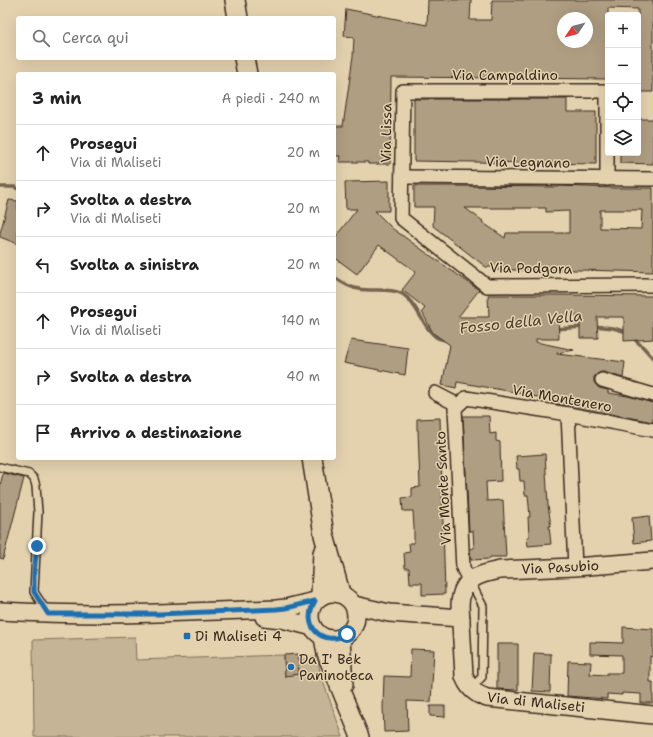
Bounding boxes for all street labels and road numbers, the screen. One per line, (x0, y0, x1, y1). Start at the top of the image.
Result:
street label: Via Campaldino (452, 66, 558, 84)
street label: Via Lissa (376, 103, 396, 163)
street label: Via Legnano (486, 152, 570, 172)
street label: Via Podgora (489, 258, 573, 278)
street label: Via Montenero (511, 380, 613, 416)
street label: Via Monte Santo (431, 430, 455, 546)
street label: Via Pasubio (521, 556, 599, 578)
street label: Via di Maliseti (486, 688, 586, 716)

